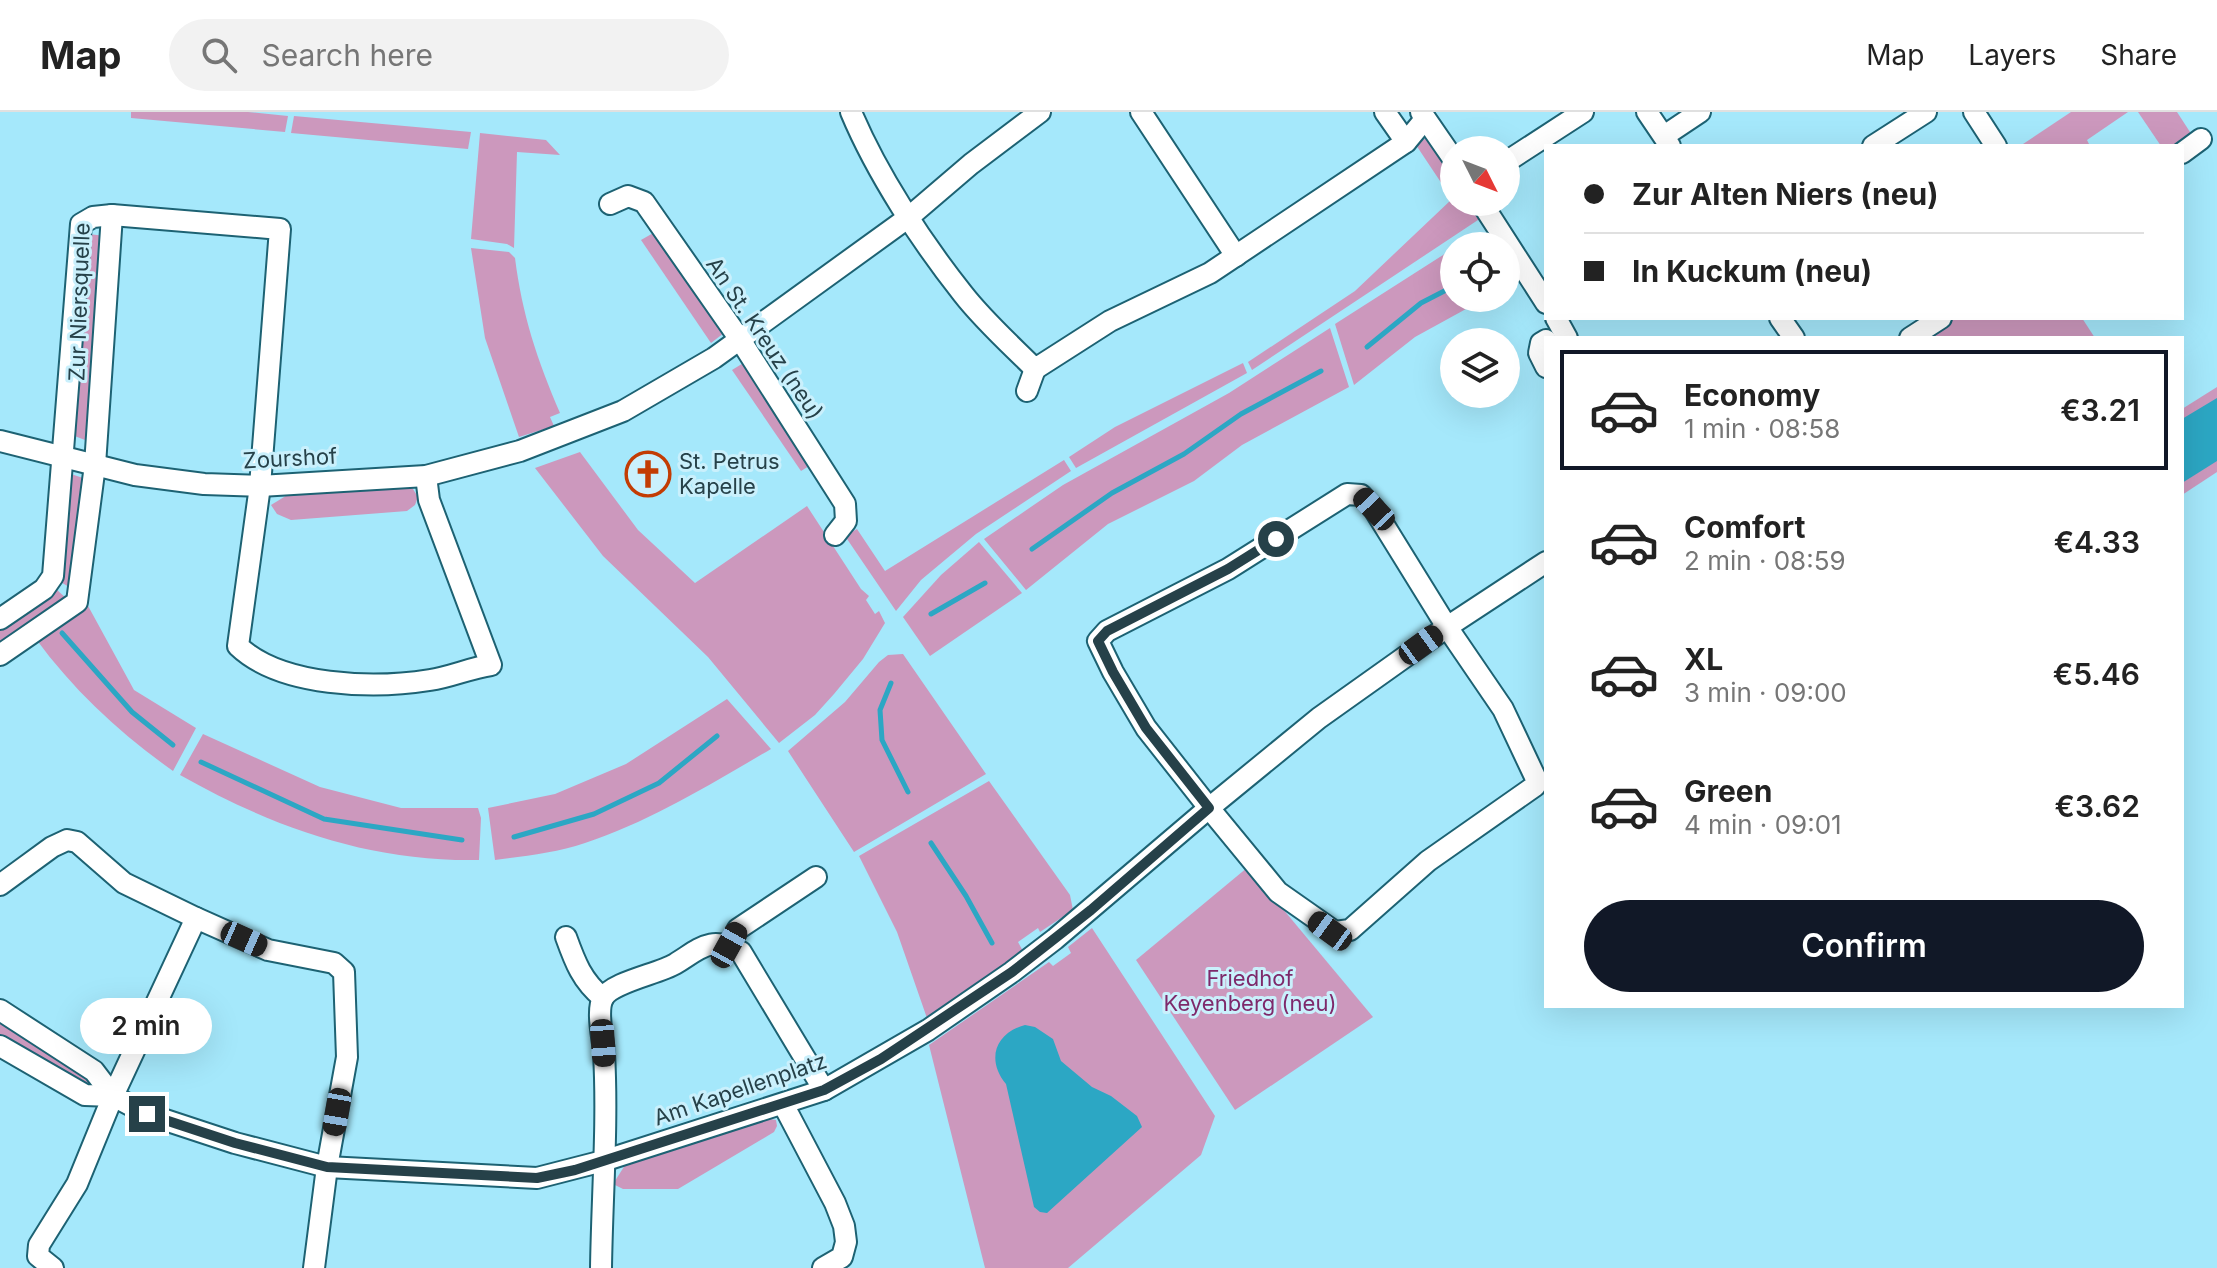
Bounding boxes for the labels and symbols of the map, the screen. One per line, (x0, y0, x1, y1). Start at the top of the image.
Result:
north arrow (1440, 136, 1520, 216)
street label: Zur Niersquelle (63, 222, 95, 382)
street label: An St. Kreuz (neu) (701, 252, 829, 424)
street label: Zourshof (242, 443, 338, 473)
place label: St. Petrus Kapelle (679, 448, 780, 499)
church icon: St. Petrus Kapelle (624, 450, 672, 498)
car (1349, 483, 1399, 535)
route start (1258, 521, 1294, 557)
car (1395, 621, 1447, 669)
car (1304, 907, 1356, 955)
car (217, 918, 271, 960)
car (707, 918, 751, 972)
park label: Friedhof Keyenberg (neu) (1164, 965, 1336, 1016)
callout: 2 min (81, 998, 213, 1054)
car (589, 1018, 617, 1068)
street label: Am Kapellenplatz (650, 1047, 830, 1131)
car (321, 1086, 353, 1138)
route end (129, 1096, 165, 1132)

